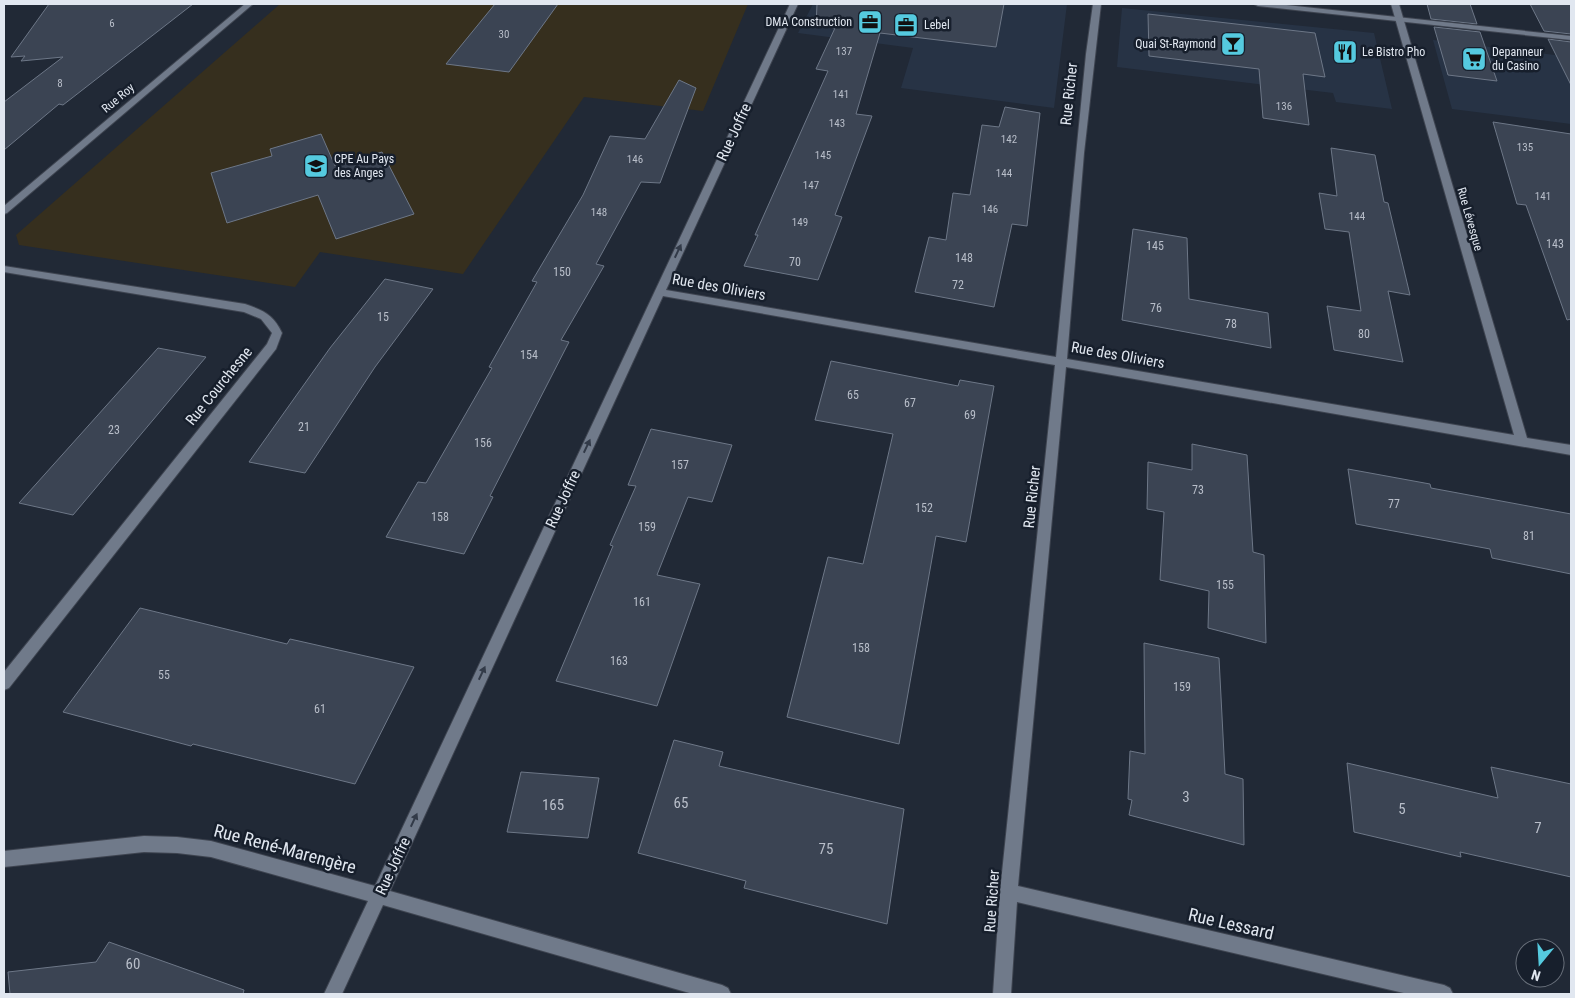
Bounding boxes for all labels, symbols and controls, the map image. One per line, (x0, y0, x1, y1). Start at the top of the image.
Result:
office icon: DMA Construction (857, 9, 883, 35)
office icon: Lebel (893, 12, 919, 38)
place label: DMA Construction (766, 15, 852, 29)
house number: 6 (109, 17, 115, 30)
place label: Lebel (924, 18, 950, 32)
house number: 30 (499, 28, 509, 41)
bar icon: Quai St-Raymond (1220, 31, 1246, 57)
place label: Quai St-Raymond (1135, 37, 1216, 51)
restaurant icon: Le Bistro Pho (1332, 39, 1358, 65)
house number: 137 (836, 45, 852, 58)
place label: Le Bistro Pho (1362, 45, 1425, 59)
place label: Depanneur du Casino (1492, 45, 1543, 73)
supermarket icon: Depanneur du Casino (1461, 46, 1487, 72)
street label: Rue Richer (1057, 61, 1081, 126)
house number: 8 (57, 77, 63, 90)
street label: Rue Roy (99, 80, 137, 116)
house number: 141 (833, 88, 849, 101)
street label: Rue Joffre (713, 100, 755, 164)
house number: 136 (1276, 100, 1292, 113)
house number: 143 (829, 117, 845, 130)
house number: 142 (1001, 133, 1017, 146)
house number: 135 (1517, 141, 1533, 154)
house number: 145 (815, 149, 831, 162)
place label: CPE Au Pays des Anges (334, 152, 394, 180)
school or university icon: CPE Au Pays des Anges (303, 153, 329, 179)
house number: 146 (627, 153, 643, 166)
house number: 144 (996, 167, 1013, 180)
house number: 147 (803, 179, 819, 192)
street label: Rue Lévesque (1454, 186, 1486, 253)
house number: 141 (1535, 190, 1551, 203)
house number: 146 (982, 203, 998, 216)
house number: 148 (591, 206, 607, 219)
house number: 144 (1349, 210, 1366, 223)
house number: 149 (792, 216, 808, 229)
house number: 143 (1546, 237, 1564, 251)
house number: 145 (1146, 239, 1164, 253)
one-way arrow (674, 244, 682, 258)
house number: 148 (955, 251, 973, 265)
house number: 70 (789, 255, 801, 269)
house number: 150 (553, 265, 571, 279)
street label: Rue des Oliviers (671, 270, 767, 304)
house number: 72 (952, 278, 964, 292)
house number: 76 (1150, 301, 1162, 315)
house number: 15 (377, 310, 389, 324)
house number: 78 (1225, 317, 1237, 331)
house number: 80 (1358, 327, 1370, 341)
street label: Rue des Oliviers (1070, 338, 1166, 372)
street label: Rue Courchesne (182, 343, 256, 429)
house number: 154 (520, 348, 538, 362)
house number: 65 (847, 388, 859, 402)
house number: 67 (904, 396, 916, 410)
house number: 69 (964, 408, 976, 422)
house number: 21 (298, 420, 310, 434)
house number: 23 (108, 423, 120, 437)
house number: 156 (474, 436, 492, 450)
one-way arrow (584, 439, 592, 453)
house number: 157 (671, 458, 689, 472)
street label: Rue Richer (1020, 464, 1044, 529)
street label: Rue Joffre (542, 467, 584, 531)
house number: 73 (1192, 483, 1204, 497)
house number: 77 (1388, 497, 1400, 511)
house number: 152 (915, 501, 933, 515)
house number: 158 (431, 510, 449, 524)
house number: 159 (638, 520, 656, 534)
house number: 81 (1523, 529, 1535, 543)
house number: 155 (1216, 578, 1234, 592)
house number: 161 (633, 595, 651, 609)
house number: 158 (852, 641, 870, 655)
house number: 163 (610, 654, 628, 668)
one-way arrow (479, 666, 487, 680)
house number: 55 (158, 668, 170, 682)
house number: 159 (1173, 680, 1191, 694)
house number: 61 (314, 702, 326, 716)
house number: 3 (1182, 788, 1190, 806)
house number: 65 (674, 794, 688, 812)
house number: 165 (542, 796, 564, 814)
house number: 5 (1398, 800, 1406, 818)
one-way arrow (410, 813, 418, 827)
street label: Rue René-Marengère (212, 819, 358, 878)
house number: 7 (1534, 819, 1542, 837)
street label: Rue Joffre (372, 834, 414, 898)
house number: 75 (819, 840, 833, 858)
street label: Rue Richer (981, 869, 1003, 933)
street label: Rue Lessard (1186, 903, 1276, 944)
north arrow (1515, 938, 1565, 988)
house number: 60 (126, 955, 140, 973)
text: N (1529, 966, 1543, 984)

